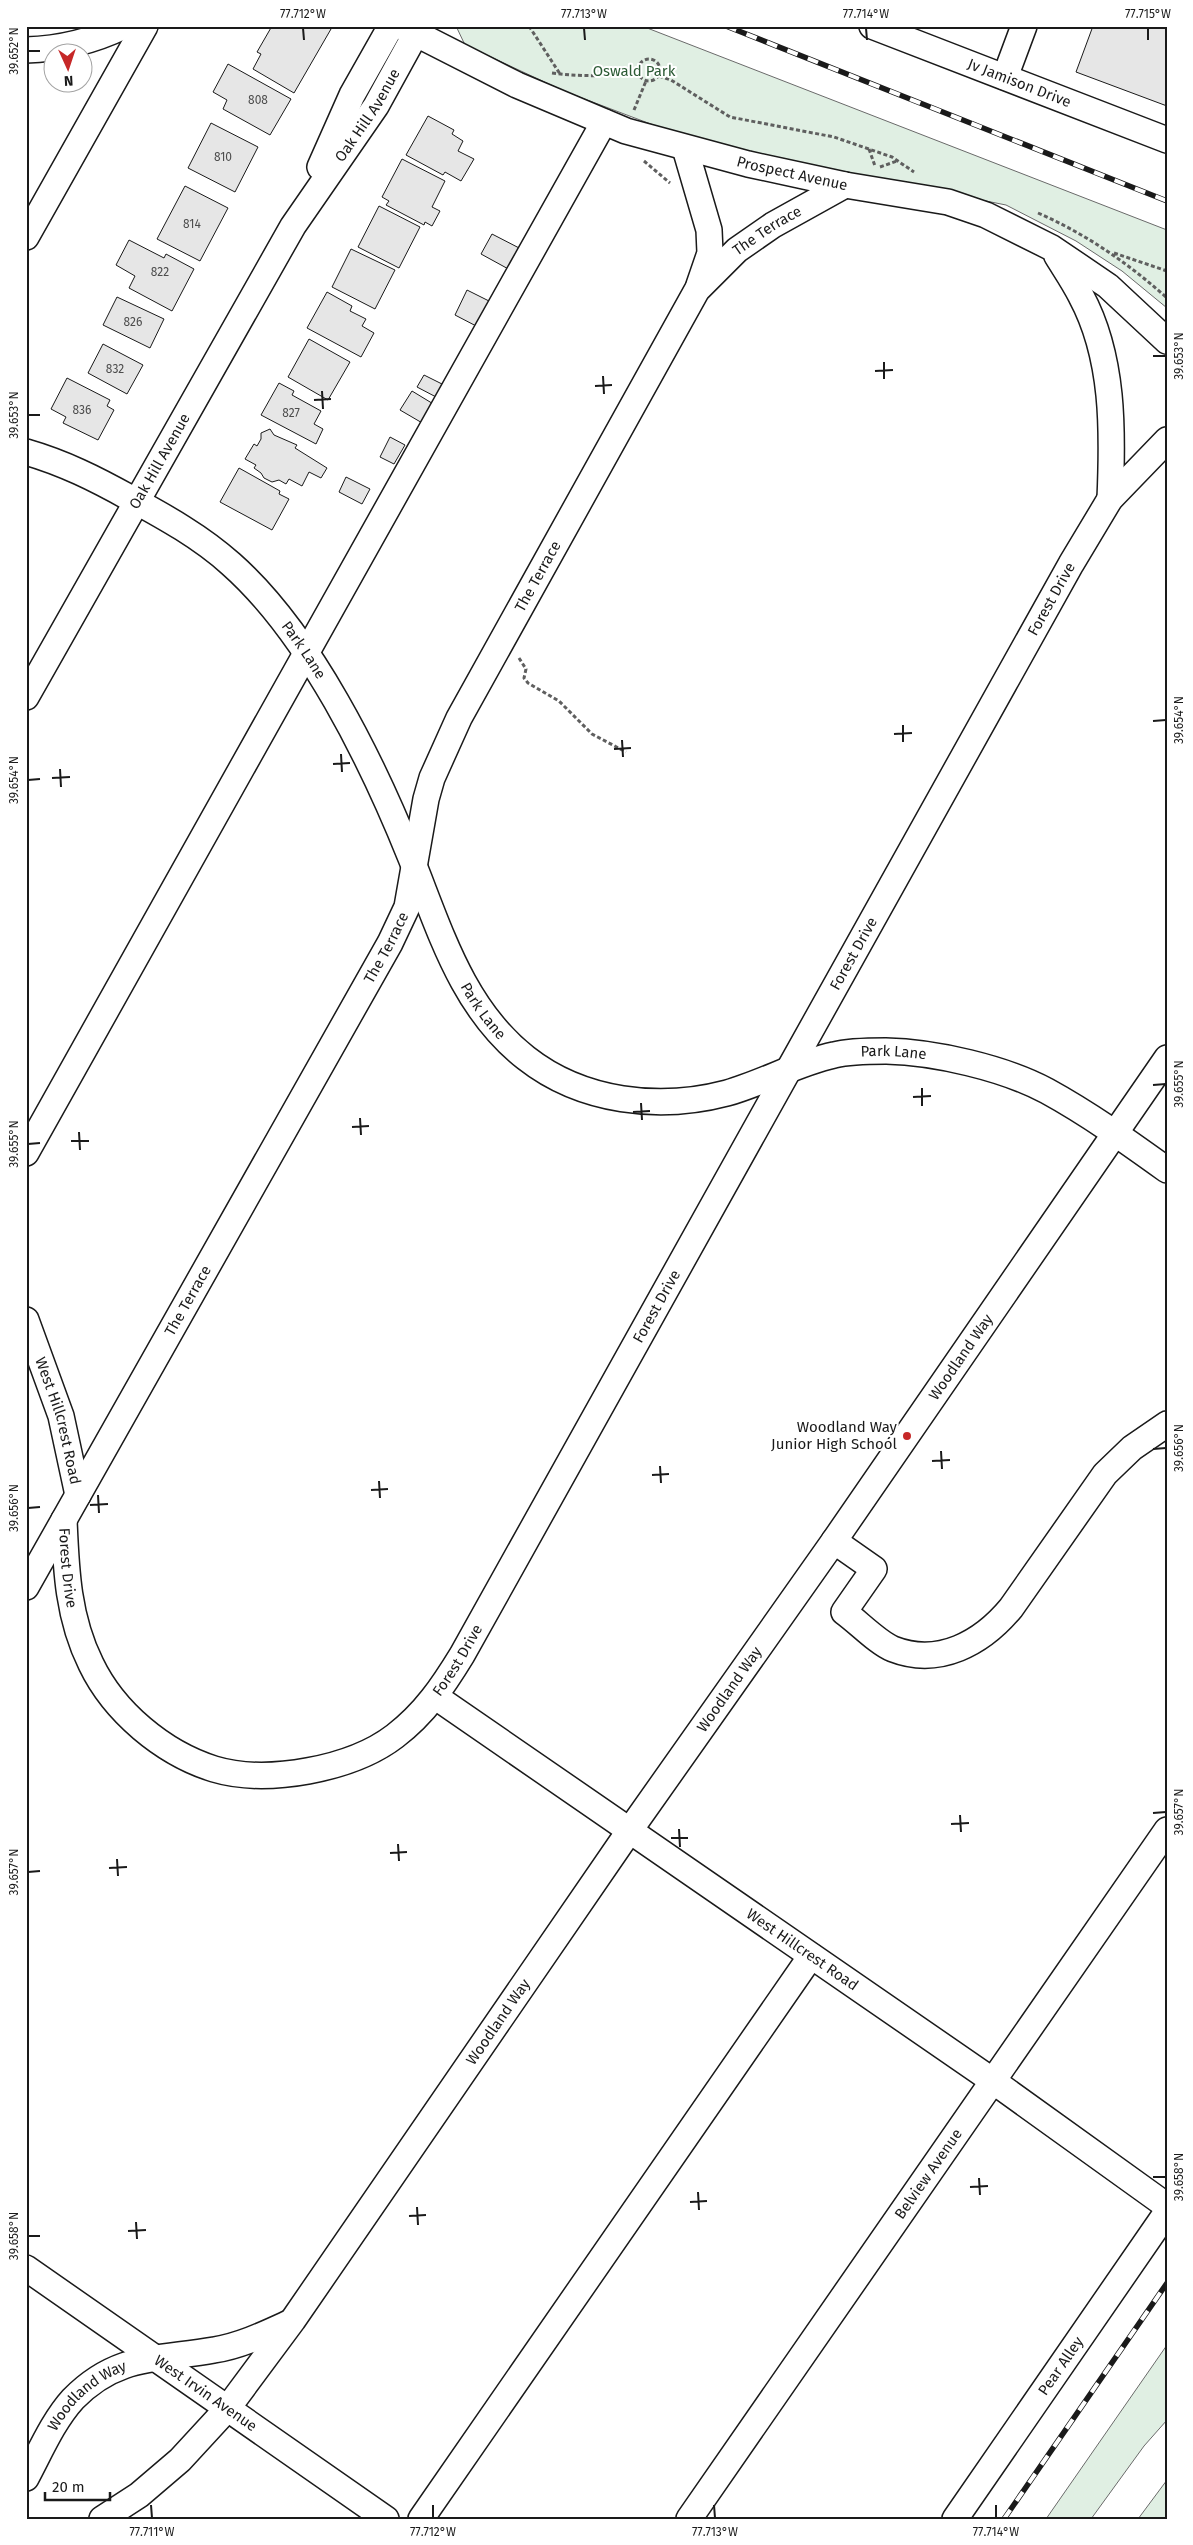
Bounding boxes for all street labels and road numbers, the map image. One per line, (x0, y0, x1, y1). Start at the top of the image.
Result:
street label: Jv Jamison Drive (965, 55, 1074, 111)
street label: Oak Hill Avenue (331, 66, 404, 165)
street label: Prospect Avenue (735, 152, 849, 194)
street label: The Terrace (729, 202, 805, 259)
street label: Oak Hill Avenue (125, 410, 194, 512)
street label: The Terrace (511, 538, 565, 615)
street label: Forest Drive (1024, 559, 1079, 639)
street label: Park Lane (278, 618, 330, 682)
street label: The Terrace (360, 909, 412, 986)
street label: Forest Drive (826, 914, 881, 993)
street label: Park Lane (457, 979, 510, 1043)
street label: Park Lane (860, 1042, 928, 1063)
street label: The Terrace (161, 1262, 215, 1339)
street label: Forest Drive (629, 1267, 684, 1346)
street label: Woodland Way (925, 1310, 997, 1403)
street label: West Hillcrest Road (31, 1355, 84, 1486)
street label: Forest Drive (55, 1527, 81, 1610)
street label: Forest Drive (429, 1621, 486, 1700)
street label: Woodland Way (693, 1643, 766, 1736)
street label: West Hillcrest Road (743, 1905, 862, 1994)
street label: Woodland Way (462, 1975, 534, 2068)
street label: Belview Avenue (891, 2125, 966, 2223)
street label: Pear Alley (1034, 2333, 1088, 2399)
street label: West Irvin Avenue (151, 2351, 261, 2435)
street label: Woodland Way (44, 2357, 129, 2434)

